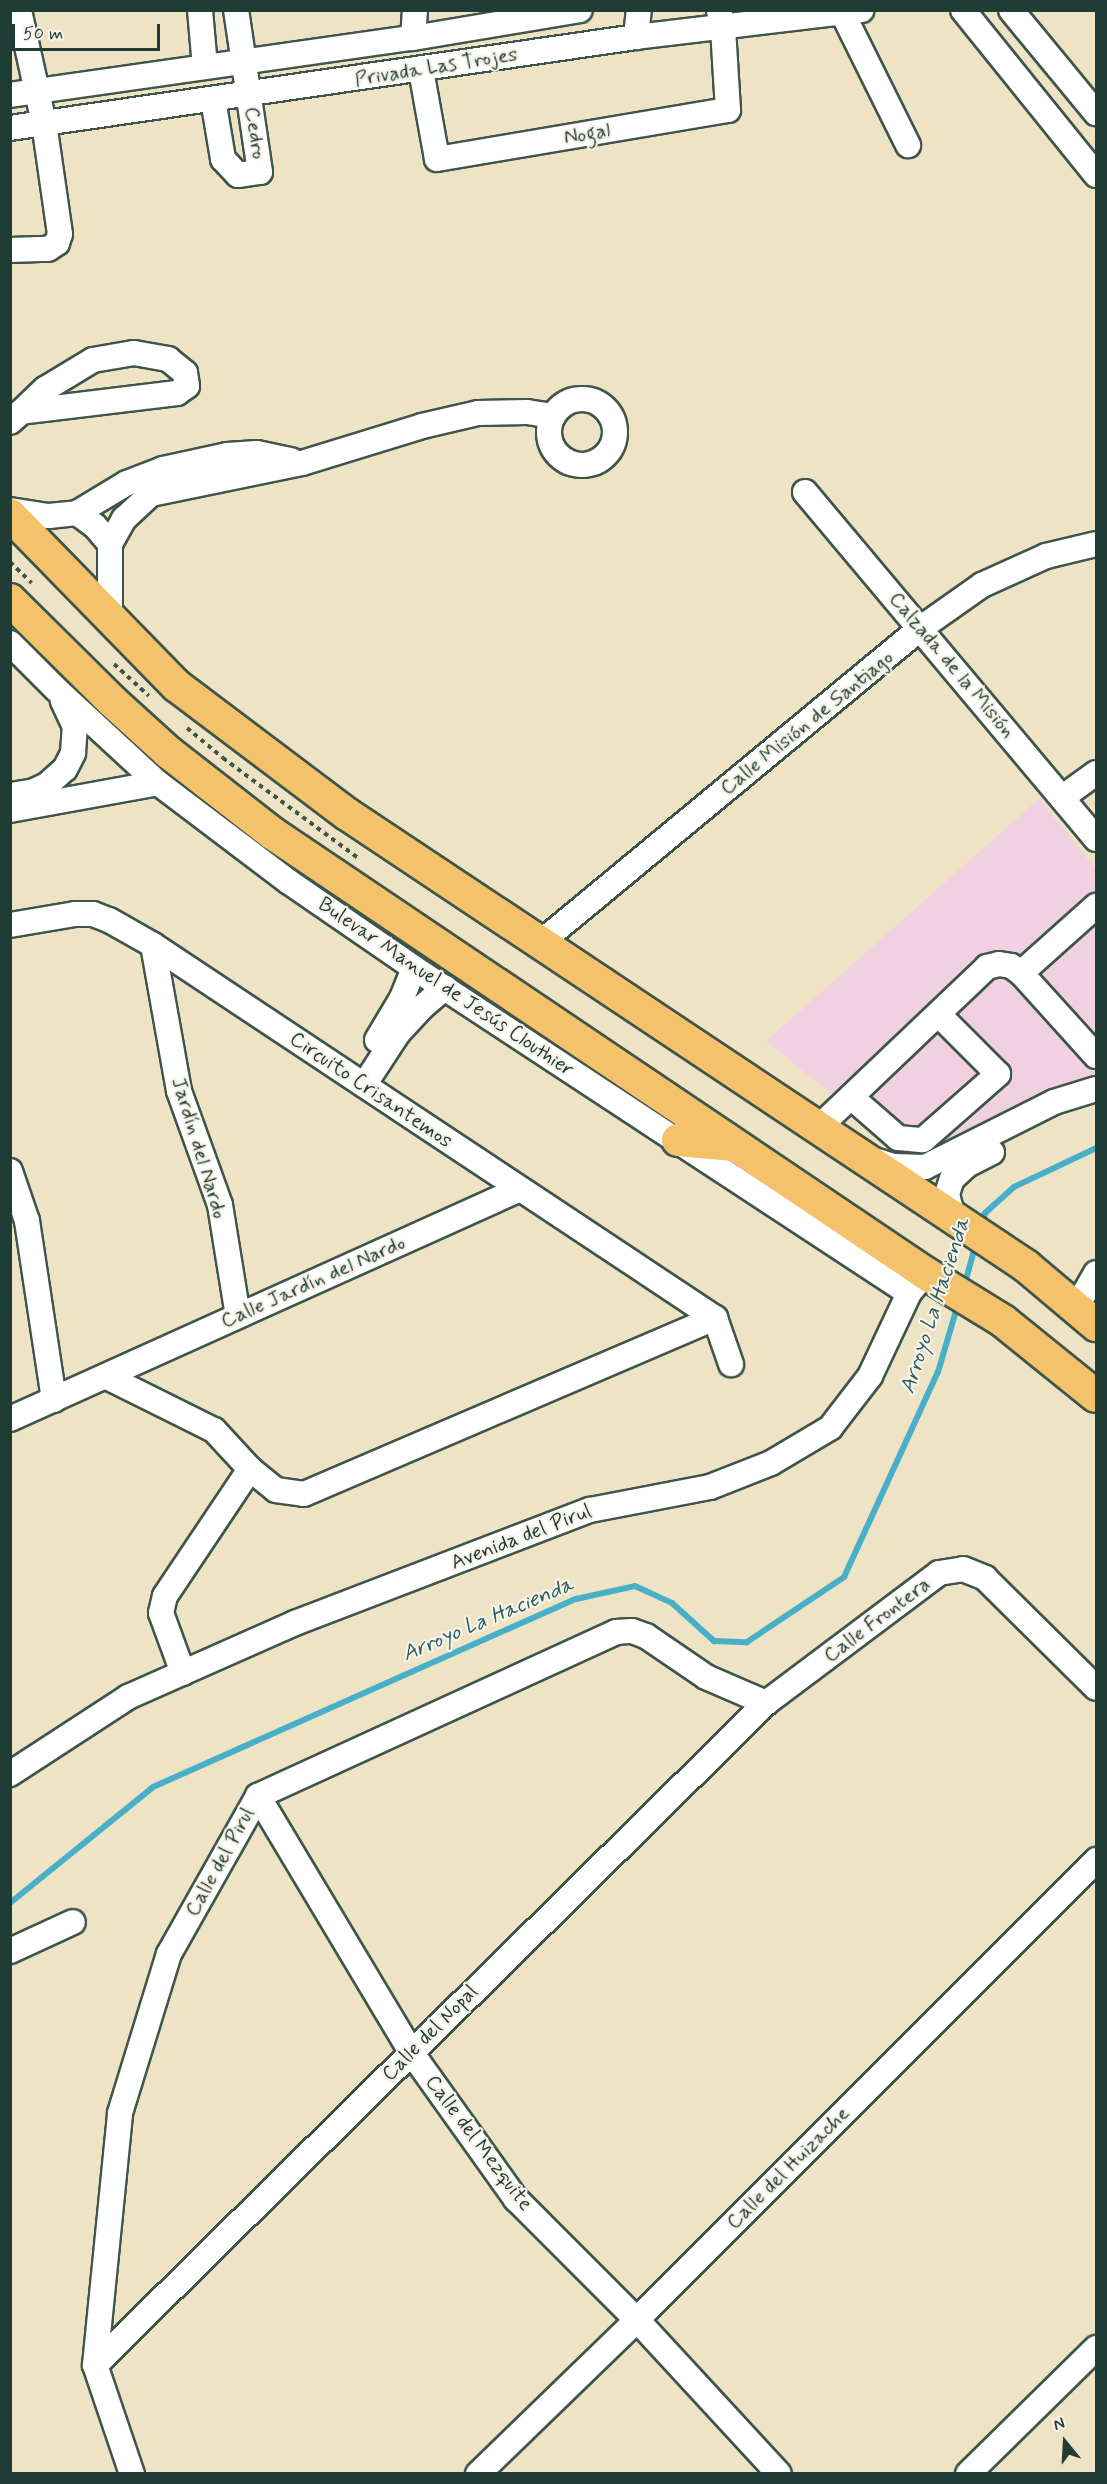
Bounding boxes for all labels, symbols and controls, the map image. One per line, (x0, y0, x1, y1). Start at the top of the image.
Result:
scale bar (15, 12, 164, 50)
text: 50 m (23, 22, 63, 46)
street label: Privada Las Trojes (351, 41, 521, 93)
street label: Cedro (239, 105, 271, 161)
street label: Nogal (562, 118, 612, 150)
street label: Calzada de la Misión (883, 586, 1021, 744)
street label: Calle Misión de Santiago (715, 645, 899, 801)
street label: Bulevar Manuel de Jesús Clouthier (314, 892, 578, 1082)
street label: Circuito Crisantemos (285, 1026, 457, 1154)
street label: Jardín del Nardo (165, 1074, 233, 1222)
water label: Arroyo La Hacienda (895, 1213, 977, 1399)
street label: Calle Jardín del Nardo (217, 1230, 409, 1334)
street label: Avenida del Pirul (450, 1500, 592, 1574)
water label: Arroyo La Hacienda (397, 1571, 579, 1669)
street label: Calle Frontera (819, 1572, 935, 1668)
street label: Calle del Pirul (180, 1804, 260, 1920)
street label: Calle del Nopal (376, 1979, 484, 2087)
street label: Calle del Mezquite (418, 2068, 540, 2218)
street label: Calle del Huizache (721, 2101, 855, 2235)
north arrow (1035, 2412, 1095, 2472)
text: N (1051, 2413, 1068, 2436)

